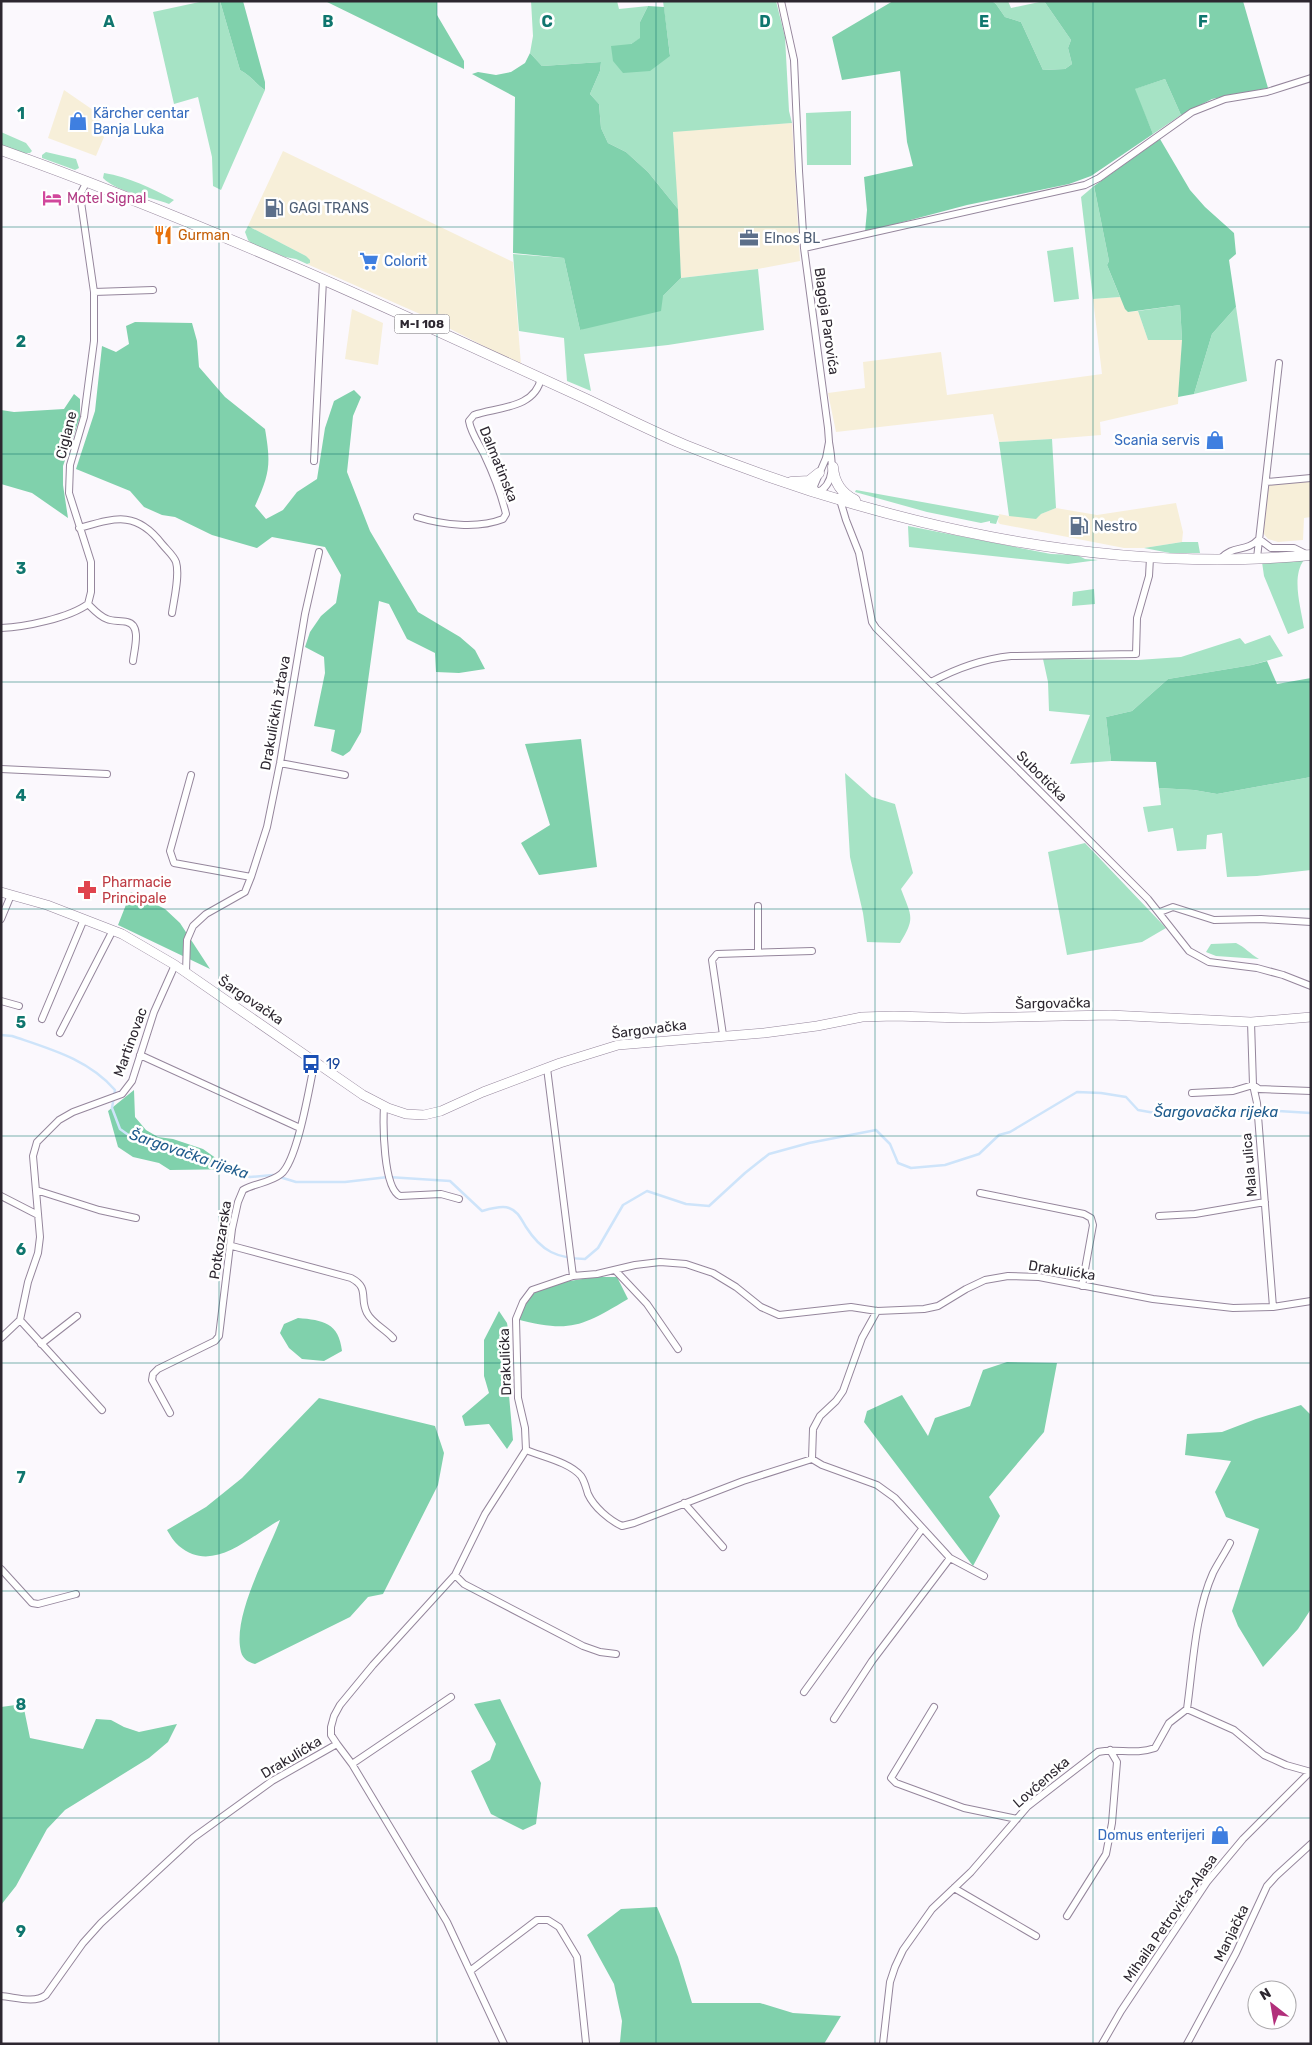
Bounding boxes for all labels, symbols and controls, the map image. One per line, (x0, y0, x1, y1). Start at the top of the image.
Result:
text: A (103, 12, 115, 31)
text: B (322, 12, 334, 31)
text: C (541, 12, 553, 31)
text: D (759, 12, 771, 31)
text: E (979, 12, 989, 31)
text: F (1198, 12, 1208, 31)
text: 1 (17, 104, 25, 123)
place label: Kärcher centar Banja Luka (93, 105, 190, 138)
shop icon: Kärcher centar Banja Luka (67, 110, 89, 132)
hotel icon: Motel Signal (41, 187, 63, 209)
place label: Motel Signal (67, 190, 146, 207)
fuel station icon: GAGI TRANS (263, 197, 285, 219)
place label: GAGI TRANS (289, 200, 369, 217)
restaurant icon: Gurman (152, 224, 174, 246)
place label: Gurman (178, 227, 230, 244)
office icon: Elnos BL (738, 227, 760, 249)
place label: Elnos BL (764, 230, 820, 247)
supermarket icon: Colorit (358, 250, 380, 272)
place label: Colorit (384, 253, 428, 270)
street label: Blagoja Parovića (811, 267, 842, 376)
road number: M-I 108 (394, 314, 450, 334)
text: 2 (16, 332, 26, 351)
street label: Ciglane (52, 409, 81, 461)
street label: Dalmatinska (476, 424, 521, 505)
shop icon: Scania servis (1204, 429, 1226, 451)
place label: Scania servis (1114, 432, 1200, 449)
fuel station icon: Nestro (1068, 515, 1090, 537)
place label: Nestro (1094, 518, 1137, 535)
text: 3 (16, 559, 26, 578)
street label: Drakulićkih žrtava (257, 654, 294, 772)
street label: Subotička (1013, 747, 1071, 805)
text: 4 (16, 786, 27, 805)
place label: Pharmacie Principale (102, 874, 172, 907)
pharmacy icon: Pharmacie Principale (76, 879, 98, 901)
street label: Šargovačka (215, 971, 287, 1029)
street label: Šargovačka (1015, 993, 1091, 1013)
street label: Martinovac (110, 1005, 151, 1079)
text: 5 (16, 1013, 26, 1032)
street label: Šargovačka (610, 1015, 688, 1043)
bus stop icon: 19 (300, 1053, 322, 1075)
place label: 19 (326, 1056, 340, 1073)
water label: Šargovačka rijeka (1154, 1103, 1279, 1121)
water label: Šargovačka rijeka (127, 1125, 251, 1183)
street label: Mala ulica (1238, 1132, 1261, 1198)
street label: Potkozarska (206, 1200, 235, 1281)
text: 6 (16, 1240, 26, 1259)
street label: Drakulićka (1027, 1257, 1097, 1284)
street label: Drakulićka (496, 1328, 515, 1396)
text: 7 (16, 1468, 26, 1487)
text: 8 (16, 1695, 27, 1714)
street label: Drakulićka (258, 1733, 325, 1782)
street label: Lovćenska (1010, 1753, 1073, 1811)
shop icon: Domus enterijeri (1209, 1824, 1231, 1846)
place label: Domus enterijeri (1098, 1827, 1205, 1844)
street label: Mihaila Petrovića-Alasa (1120, 1851, 1221, 1986)
street label: Manjačka (1210, 1902, 1252, 1964)
text: 9 (16, 1922, 26, 1941)
north arrow (1247, 1980, 1297, 2030)
text: N (1257, 1984, 1274, 2004)

